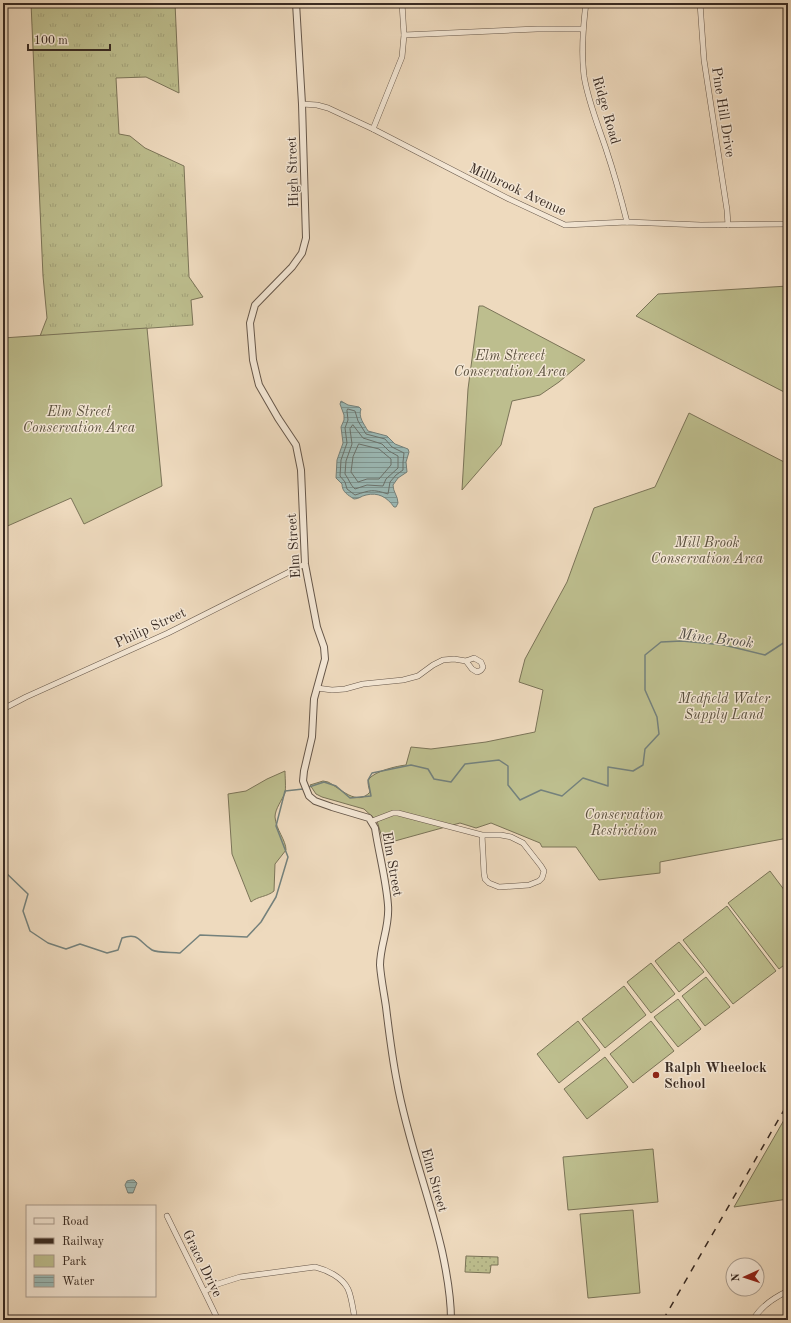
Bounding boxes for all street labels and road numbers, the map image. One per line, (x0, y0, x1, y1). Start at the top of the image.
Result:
street label: Pine Hill Drive (709, 66, 737, 158)
street label: Ridge Road (590, 75, 622, 146)
street label: High Street (285, 136, 301, 208)
street label: Millbrook Avenue (467, 161, 568, 219)
street label: Elm Street (285, 513, 303, 579)
street label: Philip Street (113, 605, 188, 650)
street label: Elm Street (379, 831, 405, 898)
street label: Elm Street (418, 1147, 450, 1214)
street label: Grace Drive (180, 1228, 224, 1299)

